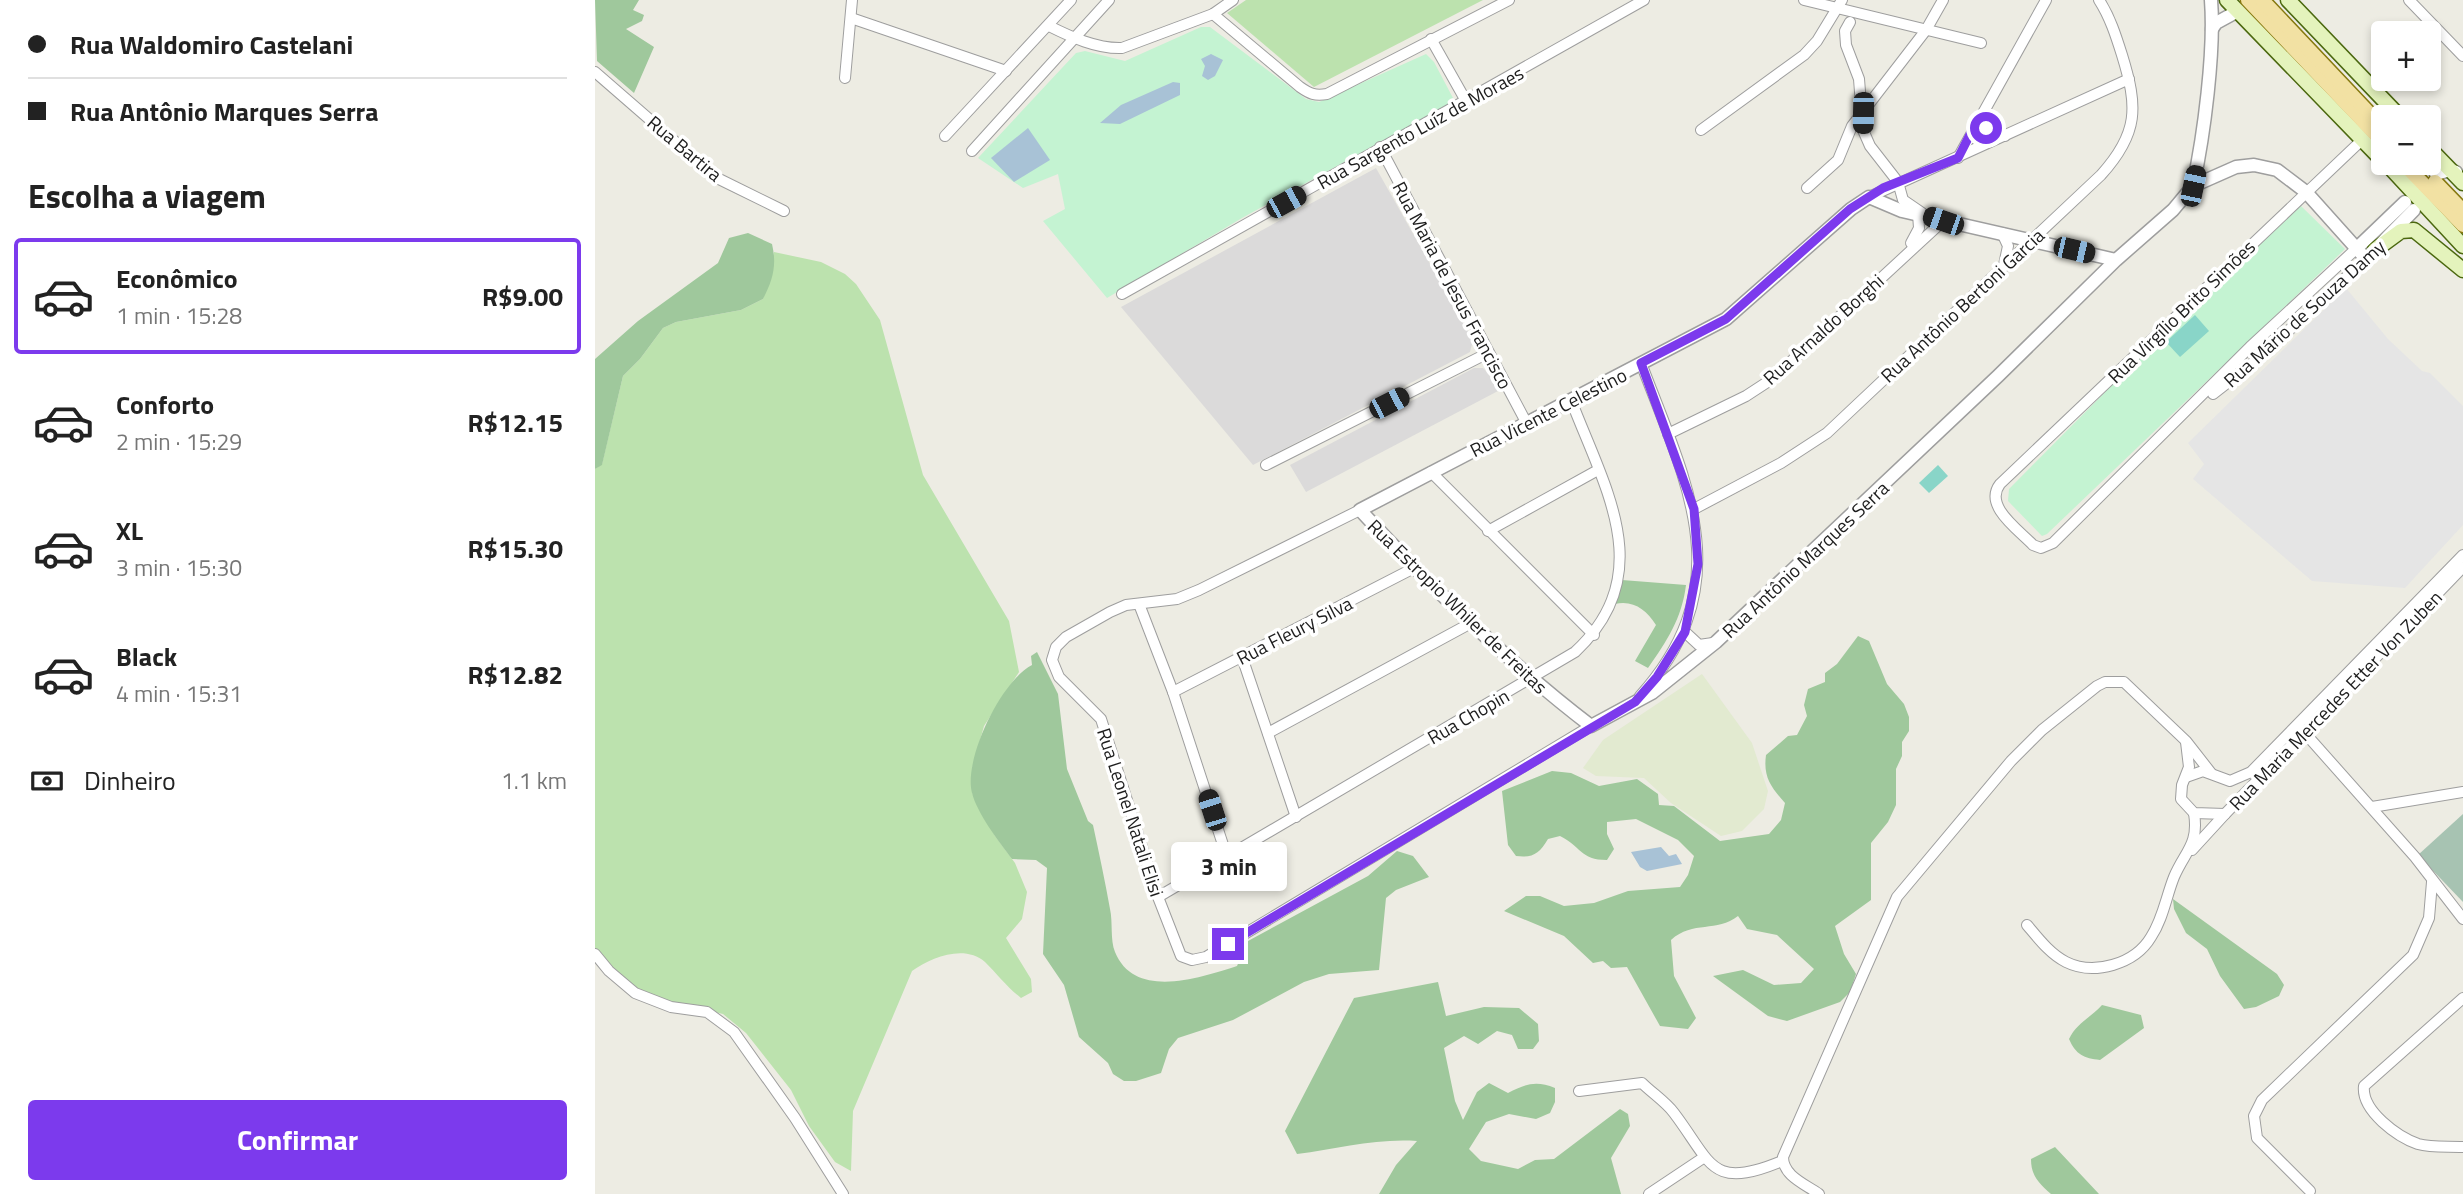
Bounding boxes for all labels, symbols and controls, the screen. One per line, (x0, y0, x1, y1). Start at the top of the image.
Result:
map controls (2371, 21, 2441, 175)
button: + (2371, 21, 2441, 91)
text: Rua Waldomiro Castelani (70, 25, 353, 64)
street label: Rua Sargento Luíz de Moraes (1311, 58, 1529, 196)
text: Rua Antônio Marques Serra (70, 92, 379, 131)
car (1853, 92, 1874, 134)
button: − (2371, 105, 2441, 175)
street label: Rua Bartira (641, 108, 729, 188)
route start (1970, 112, 2002, 144)
car (2179, 163, 2208, 209)
text: Escolha a viagem (28, 172, 266, 220)
street label: Rua Maria de Jesus Francisco (1386, 176, 1520, 394)
car (1263, 183, 1310, 221)
car (1920, 204, 1967, 238)
street label: Rua Antônio Bertoni Garcia (1874, 221, 2051, 389)
street label: Rua Virgílio Brito Simões (2100, 232, 2262, 390)
street label: Rua Mário de Souza Damy (2217, 232, 2391, 394)
car (2052, 235, 2097, 265)
text: Econômico (116, 259, 238, 298)
icon: car (32, 265, 95, 328)
street label: Rua Arnaldo Borghi (1756, 267, 1890, 391)
text: R$9.00 (482, 277, 563, 316)
text: 1 min · 15:28 (116, 298, 242, 333)
street label: Rua Vicente Celestino (1465, 360, 1631, 464)
car (1366, 384, 1413, 422)
text: Conforto (116, 385, 214, 424)
icon: car (32, 391, 95, 454)
text: R$12.15 (467, 403, 563, 442)
text: 2 min · 15:29 (116, 424, 242, 459)
street label: Rua Antônio Marques Serra (1715, 473, 1895, 644)
text: XL (116, 511, 143, 550)
street label: Rua Estropio Whiler de Freitas (1361, 512, 1555, 700)
icon: car (32, 517, 95, 580)
text: R$15.30 (467, 529, 563, 568)
text: 3 min · 15:30 (116, 550, 242, 585)
street label: Rua Maria Mercedes Etter Von Zuben (2222, 583, 2448, 817)
street label: Rua Fleury Silva (1231, 588, 1357, 672)
text: Black (116, 637, 177, 676)
icon: car (32, 643, 95, 706)
text: R$12.82 (467, 655, 563, 694)
text: 4 min · 15:31 (116, 676, 242, 711)
street label: Rua Chopin (1422, 681, 1514, 751)
street label: Rua Leonel Natali Elisi (1090, 724, 1172, 900)
text: Dinheiro (84, 761, 176, 800)
icon: cash (28, 762, 66, 800)
text: 1.1 km (501, 763, 567, 798)
car (1196, 787, 1229, 833)
callout: 3 min (1170, 842, 1286, 892)
text: 3 min (1201, 849, 1257, 884)
route end (1212, 928, 1244, 960)
button: Confirmar (28, 1100, 567, 1180)

